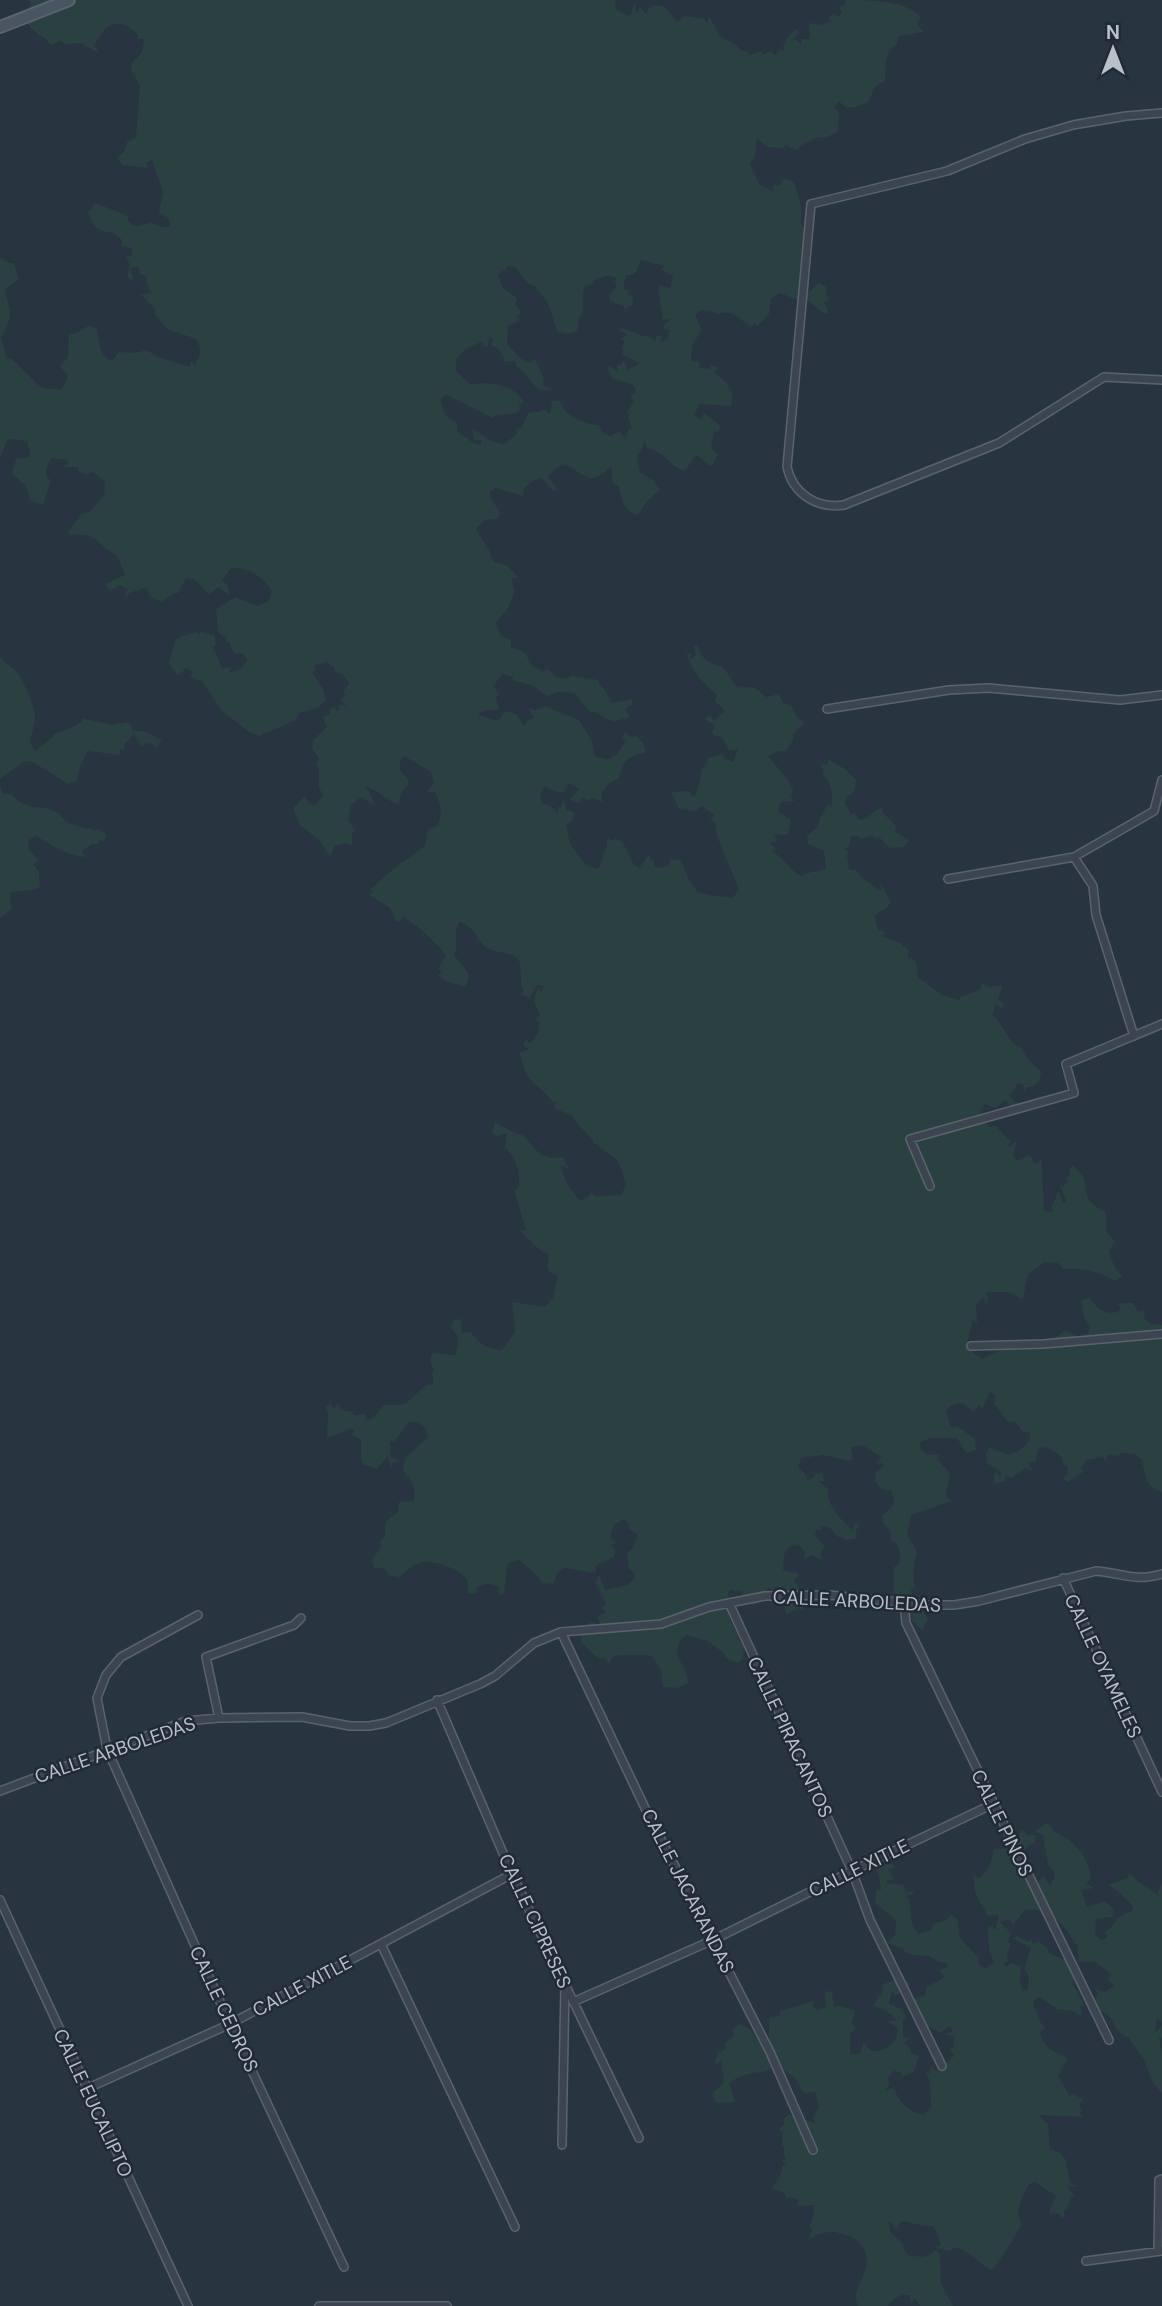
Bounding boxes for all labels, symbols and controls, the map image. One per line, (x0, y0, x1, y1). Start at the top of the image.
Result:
north arrow (1078, 14, 1148, 84)
text: N (1106, 20, 1120, 45)
street label: CALLE ARBOLEDAS (772, 1584, 942, 1618)
street label: CALLE OYAMELES (1059, 1590, 1147, 1742)
street label: CALLE PIRACANTOS (742, 1652, 838, 1822)
street label: CALLE ARBOLEDAS (31, 1711, 199, 1789)
street label: CALLE PINOS (965, 1765, 1039, 1881)
street label: CALLE JACARANDAS (636, 1805, 740, 1977)
street label: CALLE XITLE (805, 1833, 913, 1903)
street label: CALLE CIPRESES (493, 1850, 577, 1992)
street label: CALLE CEDROS (184, 1942, 264, 2076)
street label: CALLE XITLE (248, 1949, 356, 2023)
street label: CALLE EUCALIPTO (48, 2025, 138, 2181)

